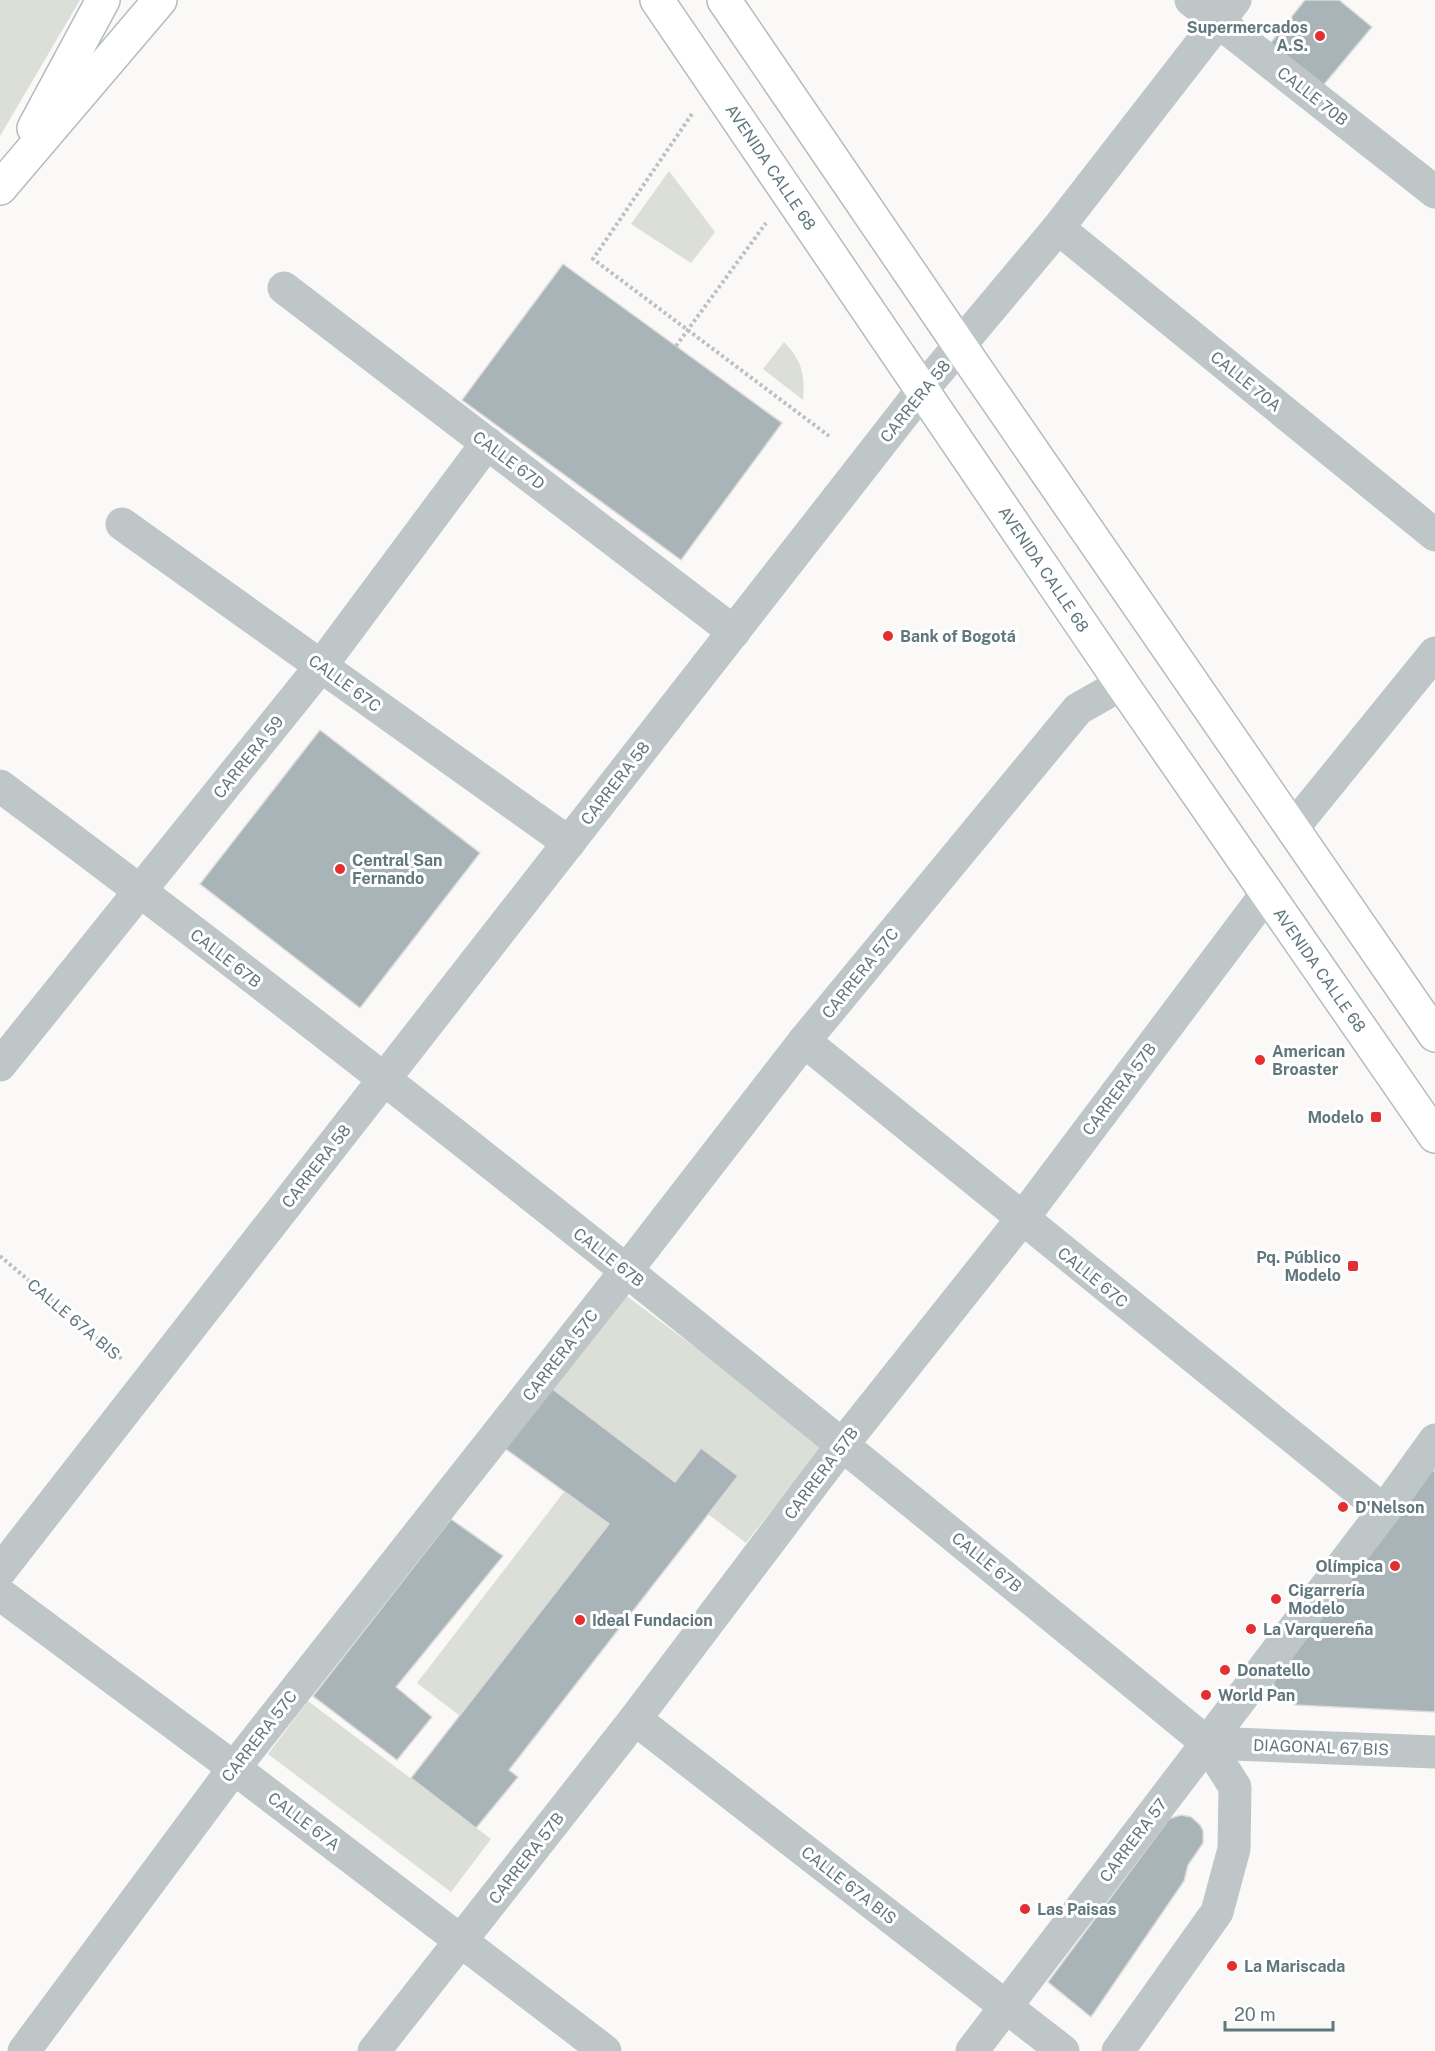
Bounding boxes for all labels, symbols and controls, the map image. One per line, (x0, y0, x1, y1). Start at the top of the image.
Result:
place label: Supermercados A.S. (1187, 18, 1308, 55)
marker: Supermercados A.S. (1313, 29, 1327, 43)
street label: CALLE 70B (1274, 63, 1352, 130)
street label: AVENIDA CALLE 68 (721, 101, 820, 234)
street label: CALLE 70A (1207, 347, 1285, 415)
street label: CARRERA 58 (876, 356, 954, 446)
street label: CALLE 67D (469, 427, 548, 494)
street label: AVENIDA CALLE 68 (994, 503, 1093, 636)
place label: Bank of Bogotá (900, 627, 1016, 646)
marker: Bank of Bogotá (881, 629, 895, 643)
street label: CALLE 67C (305, 651, 385, 716)
street label: CARRERA 59 (209, 712, 287, 802)
street label: CARRERA 58 (577, 738, 654, 829)
place label: Central San Fernando (352, 851, 442, 888)
marker: Central San Fernando (333, 862, 347, 876)
street label: AVENIDA CALLE 68 (1270, 904, 1370, 1036)
street label: CARRERA 57C (818, 924, 903, 1022)
street label: CALLE 67B (187, 925, 265, 992)
street label: CARRERA 57B (1079, 1039, 1160, 1139)
place label: American Broaster (1272, 1042, 1345, 1079)
marker: American Broaster (1253, 1053, 1267, 1067)
place label: Modelo (1307, 1108, 1364, 1127)
marker: Modelo (1369, 1110, 1383, 1124)
street label: CARRERA 58 (278, 1121, 355, 1212)
street label: CALLE 67B (570, 1224, 648, 1291)
street label: CALLE 67C (1054, 1243, 1132, 1311)
place label: Pq. Público Modelo (1256, 1248, 1341, 1285)
marker: Pq. Público Modelo (1346, 1259, 1360, 1273)
street label: CALLE 67A BIS (24, 1275, 124, 1364)
street label: CARRERA 57C (519, 1306, 602, 1405)
street label: CARRERA 57B (781, 1423, 862, 1523)
place label: D'Nelson (1355, 1498, 1424, 1517)
marker: D'Nelson (1336, 1500, 1350, 1514)
street label: CALLE 67B (948, 1528, 1025, 1596)
place label: Olímpica (1316, 1557, 1383, 1576)
marker: Olímpica (1388, 1559, 1402, 1573)
place label: Cigarrería Modelo (1288, 1581, 1365, 1618)
marker: Cigarrería Modelo (1269, 1592, 1283, 1606)
place label: Ideal Fundacion (592, 1611, 713, 1630)
marker: Ideal Fundacion (573, 1613, 587, 1627)
place label: La Varquereña (1263, 1620, 1373, 1639)
marker: La Varquereña (1244, 1622, 1258, 1636)
place label: Donatello (1237, 1661, 1311, 1680)
marker: Donatello (1218, 1663, 1232, 1677)
place label: World Pan (1218, 1686, 1295, 1705)
street label: CARRERA 57C (218, 1687, 301, 1786)
marker: World Pan (1199, 1688, 1213, 1702)
street label: DIAGONAL 67 BIS (1253, 1736, 1389, 1759)
street label: CALLE 67A (264, 1788, 343, 1855)
street label: CARRERA 57 (1096, 1795, 1171, 1886)
street label: CARRERA 57B (485, 1809, 568, 1908)
street label: CALLE 67A BIS (798, 1842, 900, 1928)
place label: Las Paisas (1037, 1900, 1116, 1919)
marker: Las Paisas (1018, 1902, 1032, 1916)
place label: La Mariscada (1244, 1957, 1345, 1976)
marker: La Mariscada (1225, 1959, 1239, 1973)
scale bar (1225, 1994, 1333, 2032)
text: 20 m (1234, 2004, 1276, 2025)

